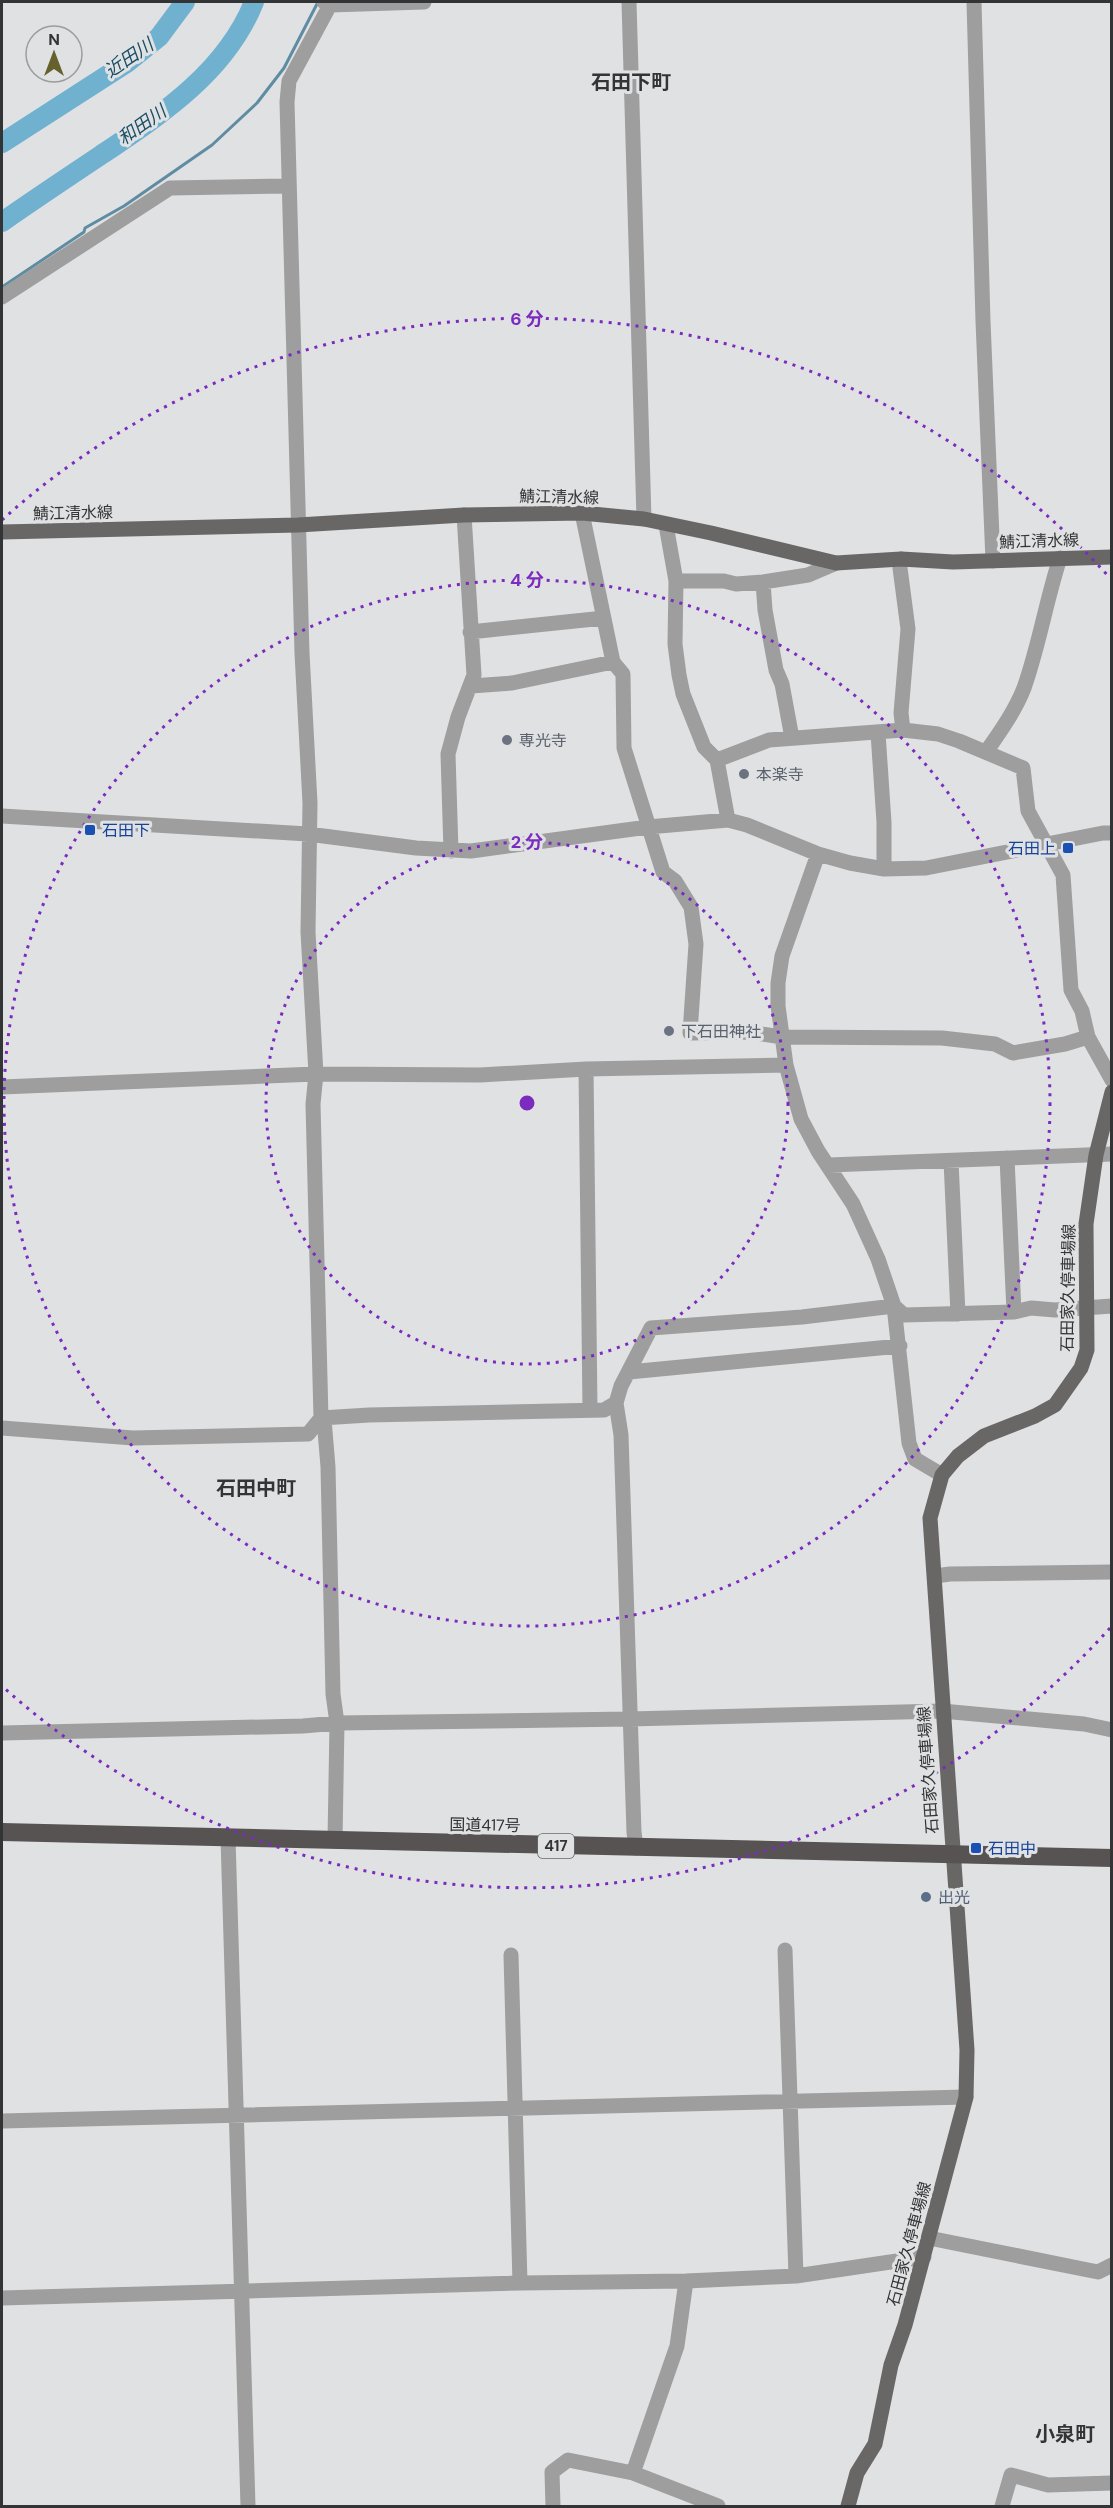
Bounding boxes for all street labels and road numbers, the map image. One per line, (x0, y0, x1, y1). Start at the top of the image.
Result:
street label: 鯖江清水線 (519, 486, 599, 508)
street label: 鯖江清水線 (33, 502, 113, 524)
street label: 鯖江清水線 (999, 529, 1079, 553)
street label: 石田家久停車場線 (1056, 1224, 1080, 1352)
street label: 石田家久停車場線 (913, 1705, 943, 1835)
street label: 国道417号 (449, 1814, 521, 1836)
road number: 417 (538, 1834, 574, 1858)
street label: 石田家久停車場線 (882, 2179, 936, 2309)

